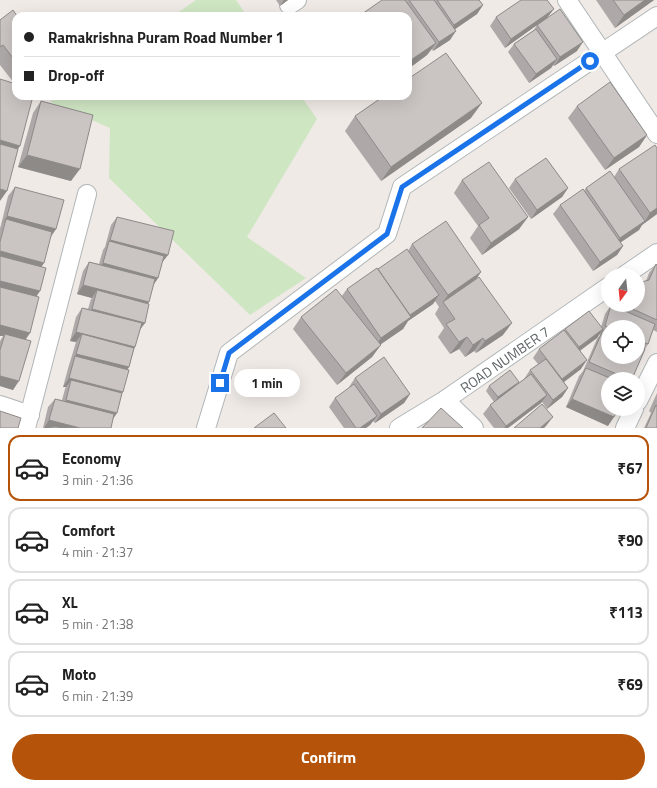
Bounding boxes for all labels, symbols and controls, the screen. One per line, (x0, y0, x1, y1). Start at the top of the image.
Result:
text: Ramakrishna Puram Road Number 1 (48, 26, 284, 49)
route start (581, 52, 599, 70)
text: Drop-off (48, 64, 104, 87)
north arrow (601, 268, 645, 312)
map controls (601, 268, 645, 416)
button: locate (601, 320, 645, 364)
street label: ROAD NUMBER 7 (455, 321, 553, 397)
callout: 1 min (234, 369, 300, 397)
button: layers (601, 372, 645, 416)
text: 1 min (251, 373, 283, 393)
route end (211, 374, 229, 392)
text: Economy (62, 447, 121, 470)
icon: car (14, 450, 50, 486)
text: ₹67 (618, 457, 643, 480)
text: 3 min · 21:36 (62, 470, 133, 490)
text: Comfort (62, 519, 115, 542)
icon: car (14, 522, 50, 558)
text: ₹90 (618, 529, 643, 552)
text: 4 min · 21:37 (62, 542, 133, 562)
text: XL (62, 591, 78, 614)
icon: car (14, 594, 50, 630)
text: ₹113 (609, 601, 643, 624)
text: 5 min · 21:38 (62, 614, 133, 634)
text: Moto (62, 663, 96, 686)
icon: car (14, 666, 50, 702)
text: ₹69 (618, 673, 643, 696)
text: 6 min · 21:39 (62, 686, 133, 706)
button: Confirm (12, 734, 645, 780)

